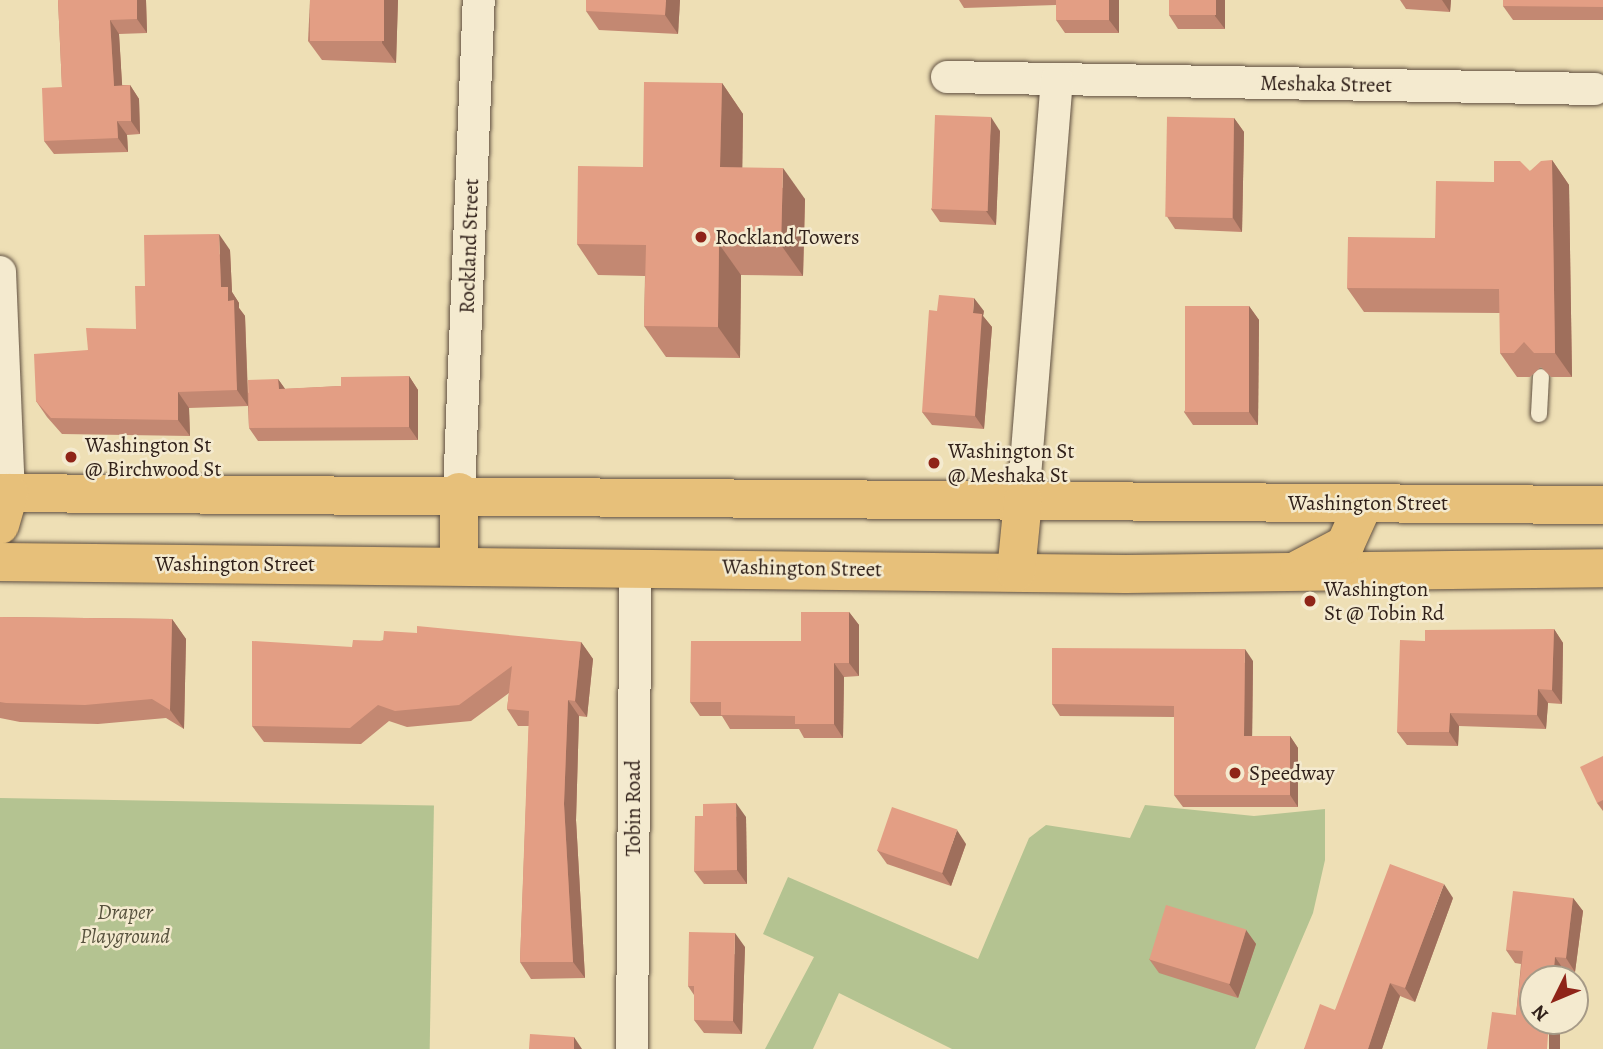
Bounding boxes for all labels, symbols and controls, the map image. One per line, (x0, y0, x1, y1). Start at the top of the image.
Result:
street label: Meshaka Street (1260, 70, 1392, 98)
street label: Rockland Street (454, 178, 484, 314)
place label: Rockland Towers (715, 224, 860, 250)
marker: Rockland Towers (693, 229, 709, 245)
place label: Washington St @ Birchwood St (85, 432, 221, 482)
place label: Washington St @ Meshaka St (948, 438, 1074, 488)
marker: Washington St @ Birchwood St (63, 449, 79, 465)
marker: Washington St @ Meshaka St (926, 455, 942, 471)
street label: Washington Street (1288, 490, 1448, 516)
street label: Washington Street (155, 551, 315, 577)
street label: Washington Street (722, 554, 882, 582)
place label: Washington St @ Tobin Rd (1324, 576, 1444, 626)
marker: Washington St @ Tobin Rd (1302, 593, 1318, 609)
street label: Tobin Road (620, 760, 646, 856)
place label: Speedway (1249, 760, 1335, 786)
marker: Speedway (1227, 765, 1243, 781)
park label: Draper Playground (80, 899, 170, 949)
north arrow (1519, 965, 1589, 1035)
text: N (1526, 999, 1554, 1027)

